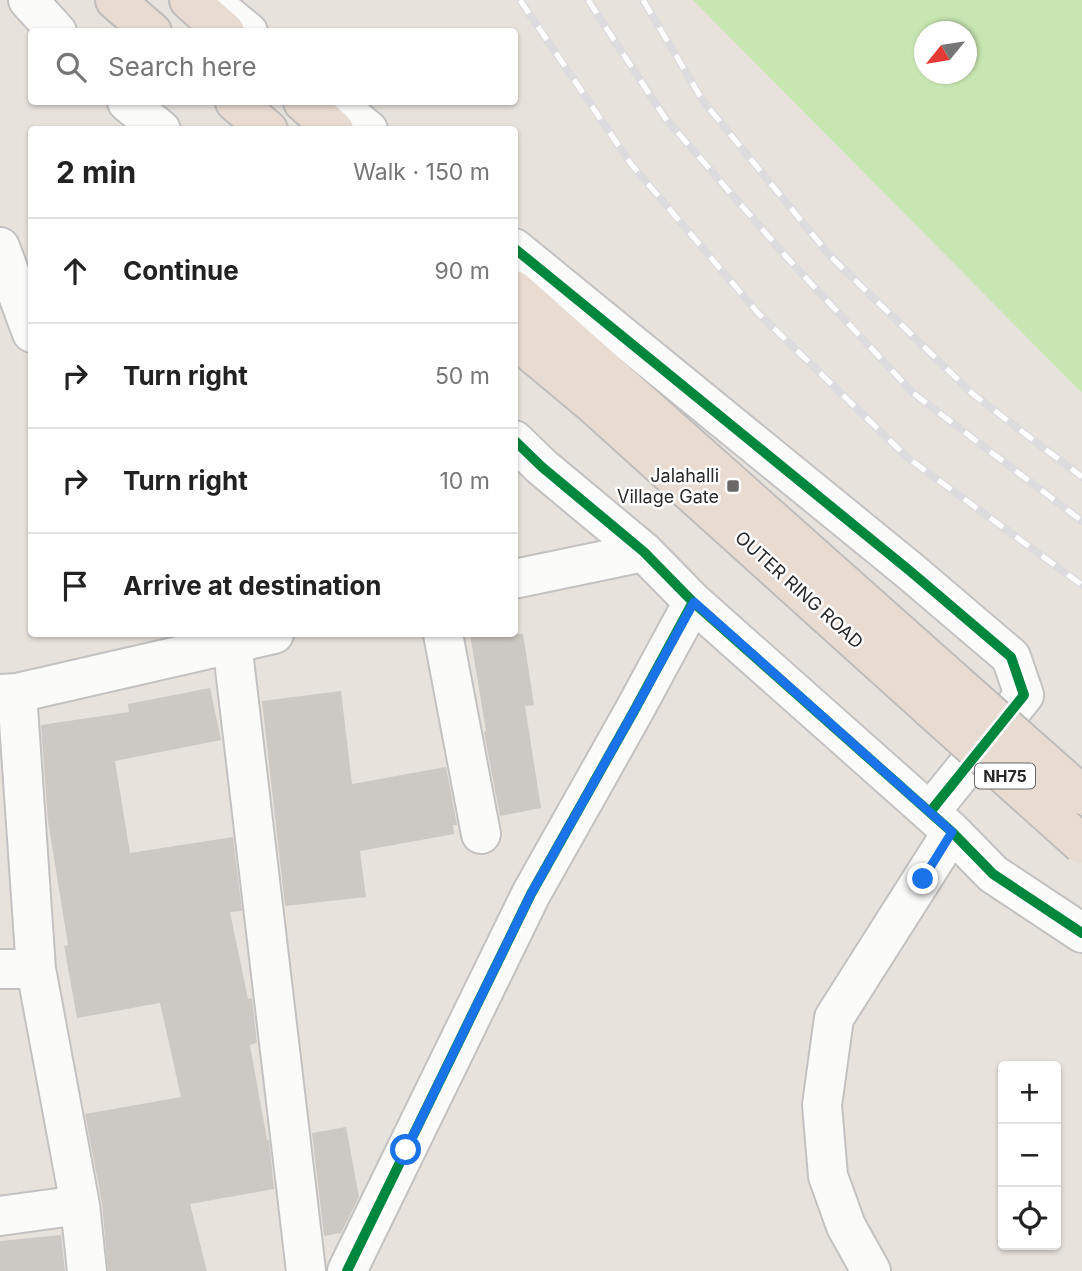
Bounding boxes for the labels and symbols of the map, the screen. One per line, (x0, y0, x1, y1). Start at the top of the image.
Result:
north arrow (914, 21, 977, 84)
place label: Jalahalli Village Gate (617, 465, 719, 507)
marker: Jalahalli Village Gate (725, 478, 741, 494)
street label: OUTER RING ROAD (731, 527, 868, 653)
road number: NH75 (975, 764, 1035, 789)
route end (907, 863, 938, 894)
route start (390, 1134, 421, 1165)

